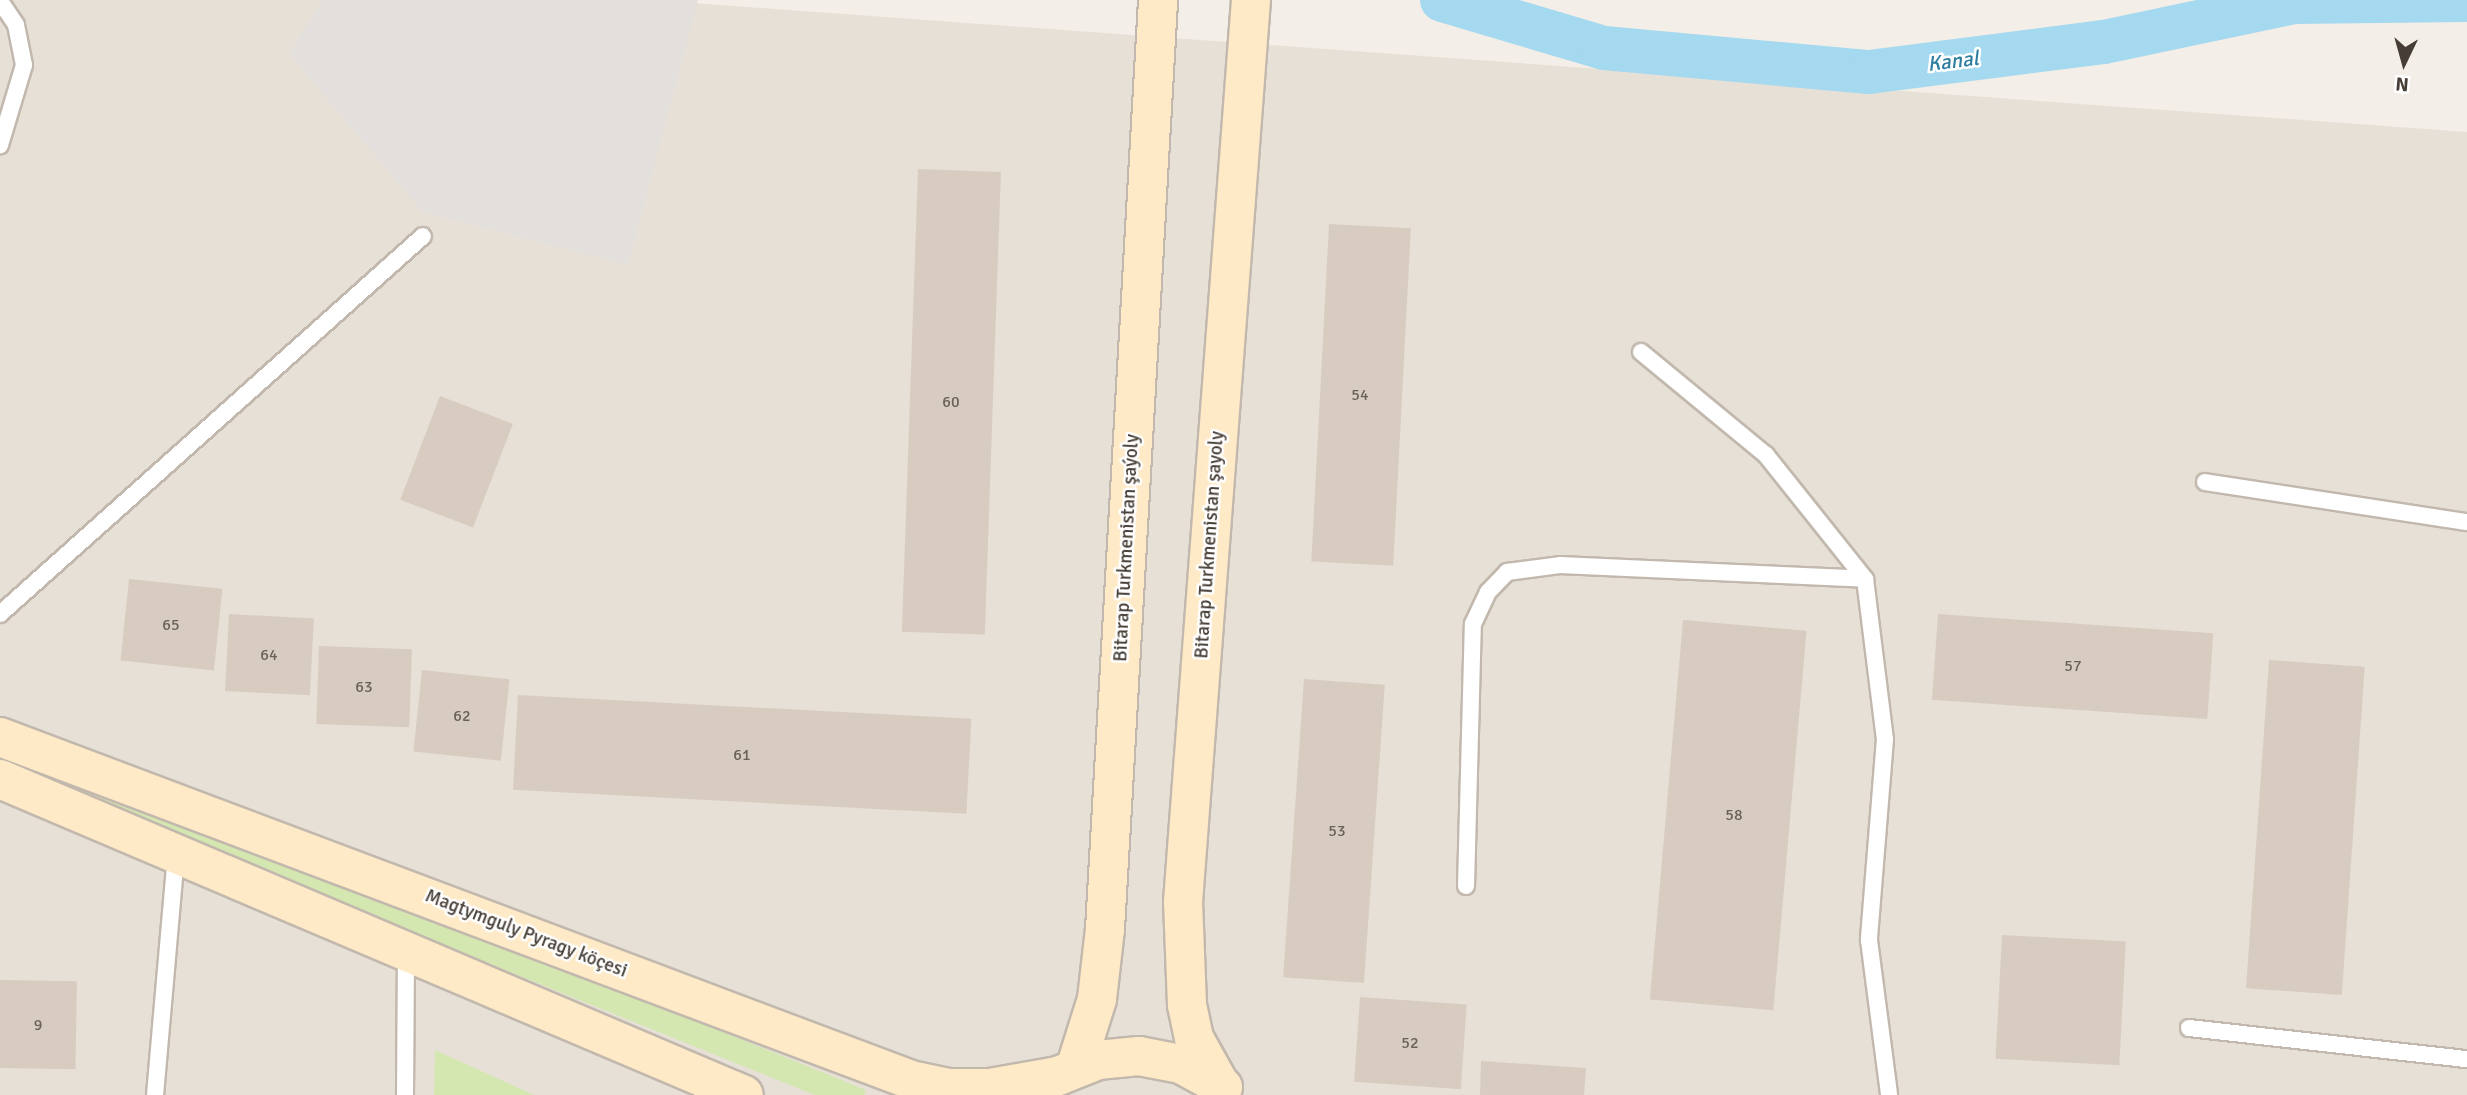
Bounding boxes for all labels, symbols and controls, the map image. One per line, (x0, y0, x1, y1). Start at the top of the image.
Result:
north arrow (2369, 28, 2439, 98)
water label: Kanal (1926, 45, 1980, 77)
text: N (2395, 71, 2410, 96)
house number: 54 (1351, 385, 1369, 405)
house number: 60 (942, 392, 960, 412)
street label: Bitarap Turkmenistan şayoly (1191, 430, 1229, 660)
street label: Bitarap Turkmenistan şaýoly (1110, 434, 1144, 662)
house number: 65 (162, 615, 180, 635)
house number: 64 (260, 645, 278, 665)
house number: 57 (2064, 656, 2082, 676)
house number: 63 (355, 677, 373, 697)
house number: 62 (453, 706, 471, 726)
house number: 61 (733, 745, 751, 765)
house number: 58 (1725, 805, 1743, 825)
house number: 53 (1328, 821, 1346, 841)
street label: Magtymguly Pyragy köçesi (422, 885, 630, 983)
house number: 9 (34, 1015, 42, 1035)
house number: 52 (1401, 1033, 1419, 1053)

